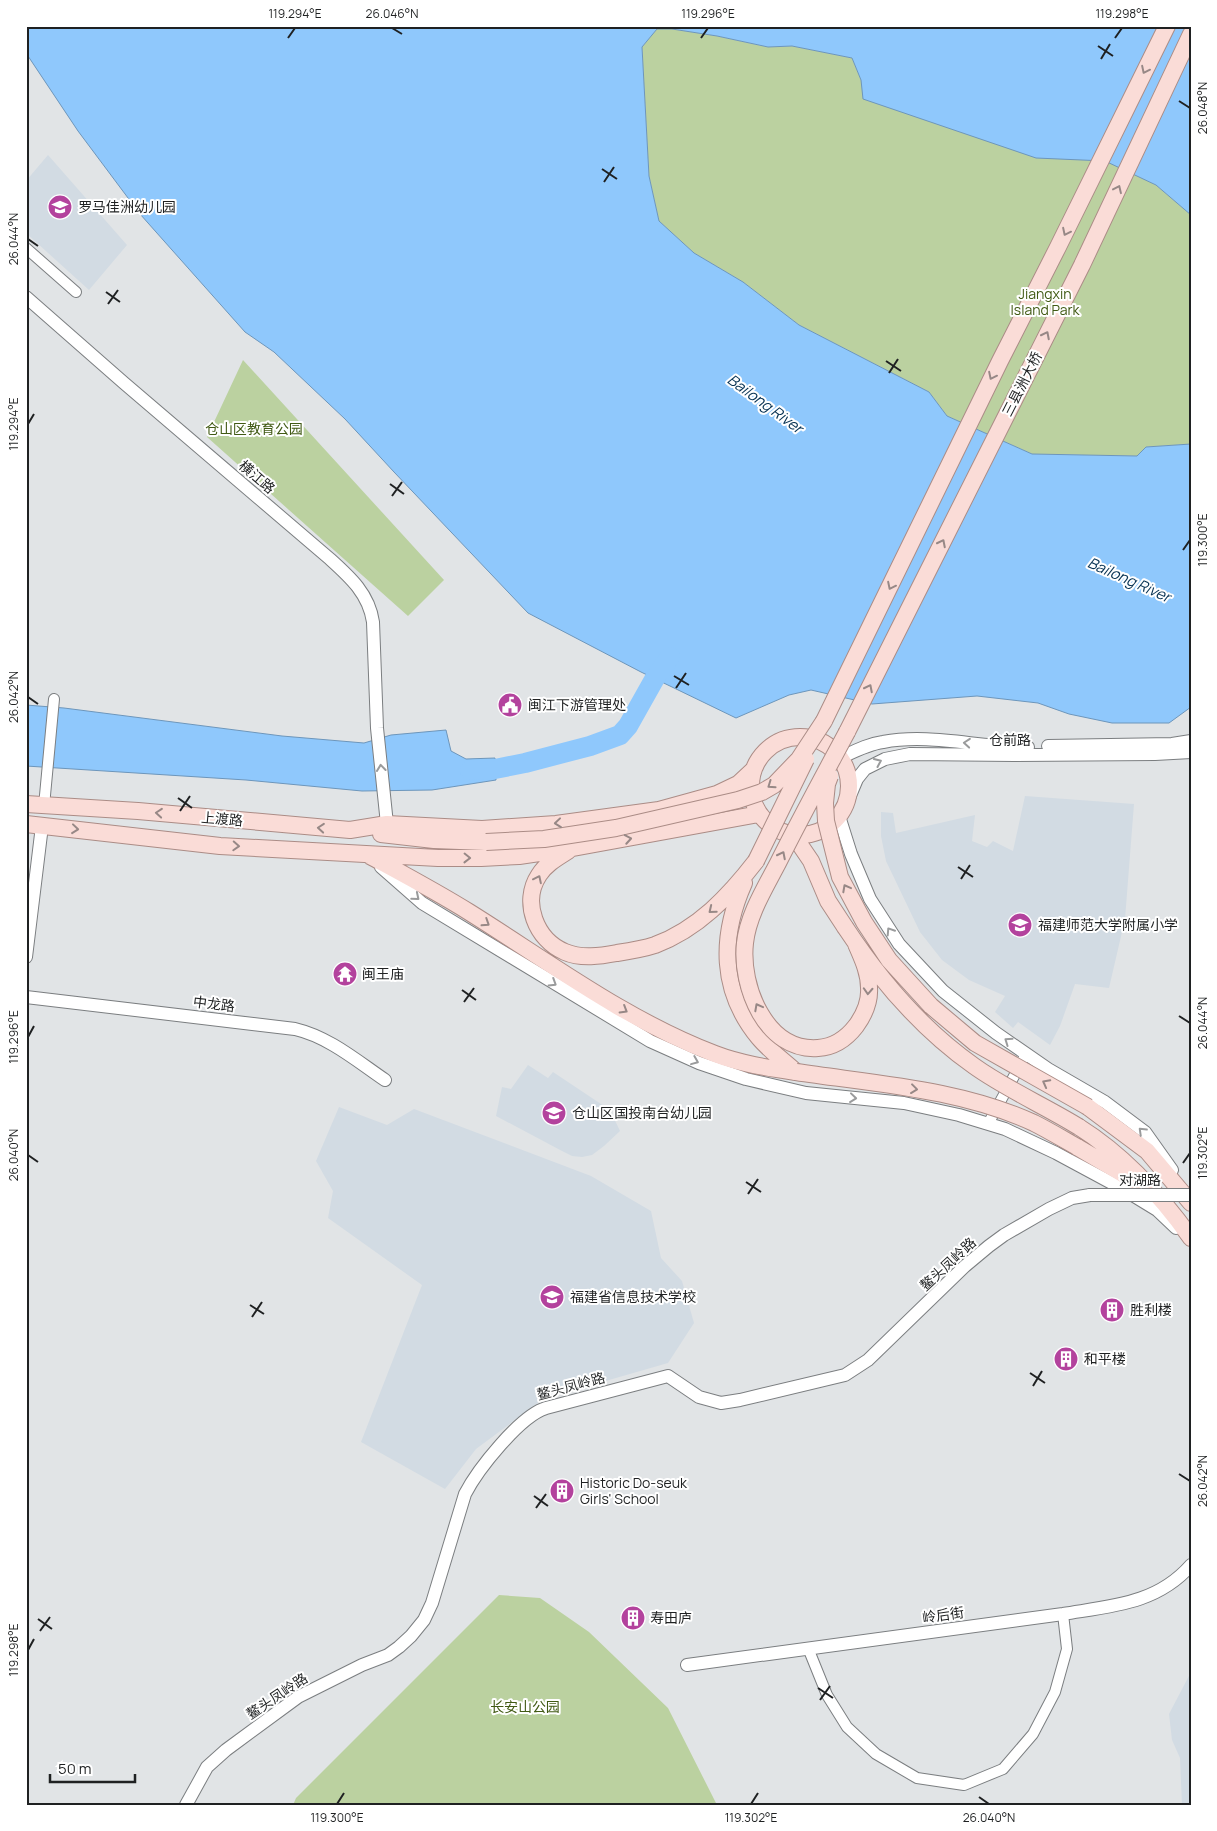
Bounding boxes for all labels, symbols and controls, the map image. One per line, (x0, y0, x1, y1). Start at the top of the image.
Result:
text: 119.294°E (268, 5, 322, 22)
text: 26.046°N (366, 5, 418, 22)
text: 119.296°E (681, 5, 735, 22)
text: 119.298°E (1095, 5, 1149, 22)
one-way arrow (1141, 65, 1152, 74)
text: 26.048°N (1194, 82, 1211, 134)
one-way arrow (1111, 185, 1122, 194)
school or university icon: 罗马佳洲幼儿园 (47, 194, 73, 220)
place label: 罗马佳洲幼儿园 (78, 197, 176, 216)
text: 26.044°N (5, 213, 22, 265)
one-way arrow (1062, 226, 1072, 235)
park label: Jiangxin Island Park (1011, 284, 1081, 319)
one-way arrow (1040, 332, 1050, 341)
street label: 三县洲大桥 (997, 348, 1046, 419)
water label: Bailong River (723, 369, 809, 440)
one-way arrow (989, 371, 999, 380)
text: 119.294°E (5, 397, 22, 451)
park label: 仓山区教育公园 (205, 419, 303, 438)
street label: 横江路 (235, 456, 279, 498)
text: 119.300°E (1194, 513, 1211, 567)
one-way arrow (936, 539, 946, 548)
water label: Bailong River (1084, 552, 1176, 608)
one-way arrow (887, 581, 897, 590)
text: 26.042°N (5, 671, 22, 723)
one-way arrow (863, 684, 873, 693)
public building icon: 闽江下游管理处 (497, 692, 523, 718)
place label: 闽江下游管理处 (528, 695, 626, 714)
street label: 仓前路 (989, 730, 1031, 749)
one-way arrow (963, 738, 971, 749)
one-way arrow (873, 757, 882, 768)
one-way arrow (376, 764, 387, 772)
one-way arrow (767, 779, 777, 788)
street label: 上渡路 (200, 807, 244, 830)
one-way arrow (155, 808, 163, 819)
one-way arrow (553, 817, 561, 828)
one-way arrow (317, 822, 325, 833)
one-way arrow (71, 823, 79, 834)
one-way arrow (623, 834, 632, 844)
one-way arrow (233, 841, 241, 852)
one-way arrow (776, 851, 786, 860)
one-way arrow (463, 853, 471, 863)
one-way arrow (532, 875, 542, 884)
one-way arrow (842, 885, 852, 894)
one-way arrow (410, 891, 419, 900)
one-way arrow (709, 904, 718, 912)
school or university icon: 福建师范大学附属小学 (1007, 912, 1033, 938)
place label: 福建师范大学附属小学 (1038, 915, 1178, 934)
one-way arrow (481, 917, 490, 927)
one-way arrow (887, 927, 896, 936)
temple icon: 闽王庙 (332, 961, 358, 987)
place label: 闽王庙 (362, 964, 404, 983)
one-way arrow (548, 977, 557, 986)
one-way arrow (863, 987, 874, 995)
street label: 中龙路 (192, 992, 236, 1015)
text: 26.044°N (1194, 997, 1211, 1049)
one-way arrow (618, 1003, 627, 1013)
one-way arrow (754, 1003, 764, 1012)
text: 119.296°E (5, 1010, 22, 1064)
one-way arrow (1004, 1038, 1014, 1047)
one-way arrow (691, 1056, 699, 1066)
one-way arrow (1042, 1079, 1051, 1089)
one-way arrow (910, 1083, 918, 1093)
one-way arrow (849, 1092, 857, 1103)
school or university icon: 仓山区国投南台幼儿园 (541, 1100, 567, 1126)
place label: 仓山区国投南台幼儿园 (572, 1103, 712, 1122)
text: 119.302°E (1194, 1127, 1211, 1179)
one-way arrow (1139, 1128, 1148, 1137)
text: 26.040°N (5, 1129, 22, 1181)
street label: 对湖路 (1119, 1170, 1161, 1189)
street label: 鳌头凤岭路 (916, 1233, 980, 1294)
school or university icon: 福建省信息技术学校 (539, 1284, 565, 1310)
place label: 福建省信息技术学校 (570, 1287, 696, 1306)
building icon: 胜利楼 (1099, 1297, 1125, 1323)
place label: 胜利楼 (1130, 1300, 1172, 1319)
building icon: 和平楼 (1053, 1346, 1079, 1372)
place label: 和平楼 (1084, 1349, 1126, 1368)
street label: 鳌头凤岭路 (535, 1367, 607, 1404)
text: 26.042°N (1194, 1455, 1211, 1507)
place label: Historic Do-seuk Girls' School (580, 1473, 688, 1508)
building icon: Historic Do-seuk Girls' School (549, 1478, 575, 1504)
street label: 岭后街 (921, 1602, 965, 1627)
building icon: 寿田庐 (620, 1605, 646, 1631)
place label: 寿田庐 (650, 1608, 692, 1627)
text: 119.298°E (5, 1623, 22, 1677)
street label: 鳌头凤岭路 (242, 1668, 311, 1723)
park label: 长安山公园 (490, 1697, 560, 1716)
scale bar (50, 1751, 135, 1783)
text: 50 m (58, 1758, 92, 1779)
text: 119.300°E (310, 1809, 364, 1826)
text: 119.302°E (725, 1809, 777, 1826)
text: 26.040°N (963, 1809, 1015, 1826)

